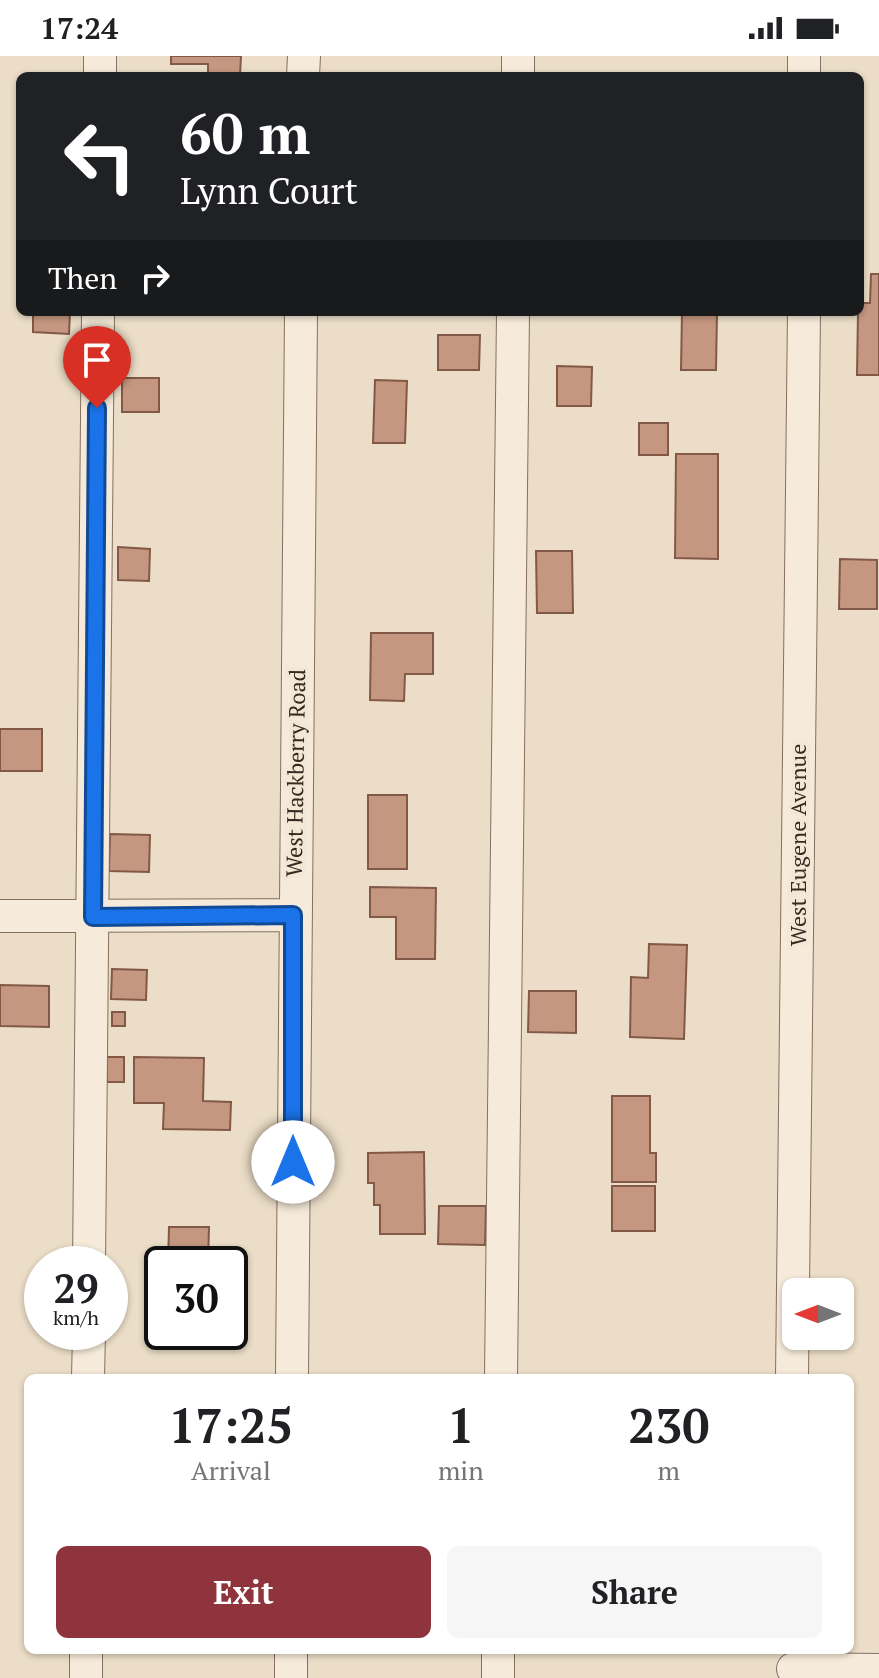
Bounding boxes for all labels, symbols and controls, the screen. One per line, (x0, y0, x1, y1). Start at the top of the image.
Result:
text: 17:24 (40, 8, 118, 48)
text: 60 m (180, 96, 310, 170)
icon: left (48, 104, 152, 208)
text: Lynn Court (180, 167, 358, 214)
icon: right (133, 256, 177, 300)
text: Then (48, 258, 117, 298)
pin (63, 326, 131, 408)
icon: arrive (75, 338, 119, 382)
street label: West Hackberry Road (279, 669, 311, 877)
street label: West Eugene Avenue (783, 744, 812, 946)
position arrow (251, 1120, 335, 1204)
speed limit sign: 30 (144, 1246, 248, 1350)
text: 29 (53, 1261, 99, 1314)
north arrow (782, 1278, 854, 1350)
map controls (782, 1278, 854, 1350)
text: km/h (53, 1304, 99, 1331)
text: 17:25 (168, 1393, 293, 1457)
text: 1 (447, 1393, 474, 1457)
text: 230 (628, 1393, 710, 1457)
text: Arrival (191, 1453, 271, 1487)
text: min (438, 1453, 484, 1487)
text: m (658, 1453, 680, 1487)
button: Exit (56, 1546, 431, 1638)
button: Share (447, 1546, 822, 1638)

